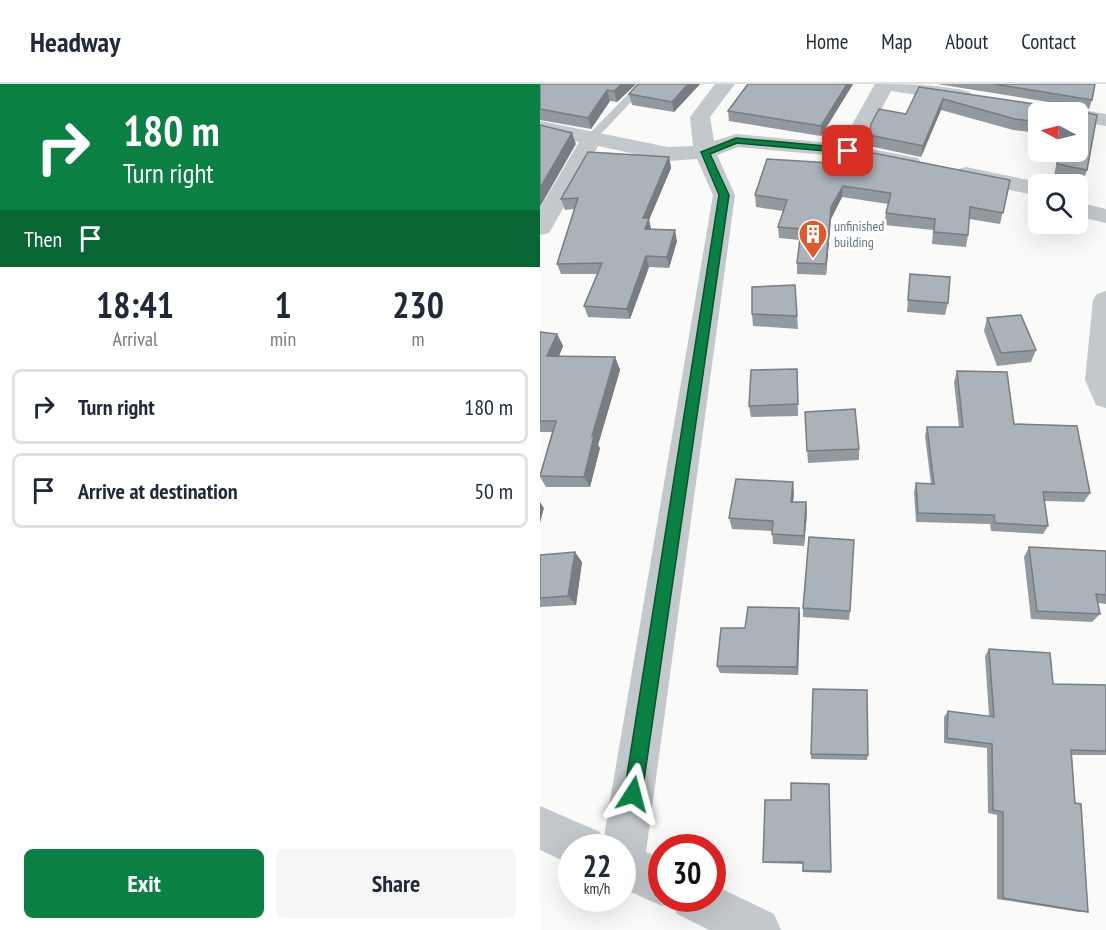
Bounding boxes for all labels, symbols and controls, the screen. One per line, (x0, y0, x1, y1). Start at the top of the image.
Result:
text: Headway (30, 23, 120, 60)
text: Home (806, 28, 848, 55)
text: Map (881, 28, 912, 55)
text: About (945, 28, 988, 55)
text: Contact (1021, 28, 1076, 55)
north arrow (1028, 102, 1088, 162)
map controls (1028, 102, 1088, 234)
text: 180 m (123, 103, 220, 158)
icon: right (24, 108, 102, 186)
pin (822, 125, 873, 176)
icon: arrive (831, 134, 864, 167)
text: Turn right (123, 156, 214, 190)
button: search (1028, 174, 1088, 234)
place label: unfinished building (834, 217, 884, 251)
building icon: unfinished building (797, 218, 829, 260)
icon: arrive (74, 222, 107, 255)
text: Then (24, 225, 62, 253)
text: 18:41 (96, 281, 174, 328)
text: 1 (274, 281, 292, 328)
text: 230 (392, 281, 444, 328)
text: Arrival (112, 326, 158, 352)
text: min (270, 326, 296, 352)
text: m (412, 326, 425, 352)
icon: right (27, 390, 60, 423)
text: Turn right (78, 393, 155, 421)
text: 180 m (464, 393, 513, 421)
icon: arrive (27, 474, 60, 507)
text: Arrive at destination (78, 477, 238, 505)
text: 50 m (474, 477, 513, 505)
position arrow (601, 762, 665, 826)
speed limit sign: 30 (648, 834, 726, 912)
text: 22 (583, 846, 611, 885)
button: Exit (24, 849, 264, 918)
button: Share (276, 849, 516, 918)
text: km/h (584, 879, 610, 898)

